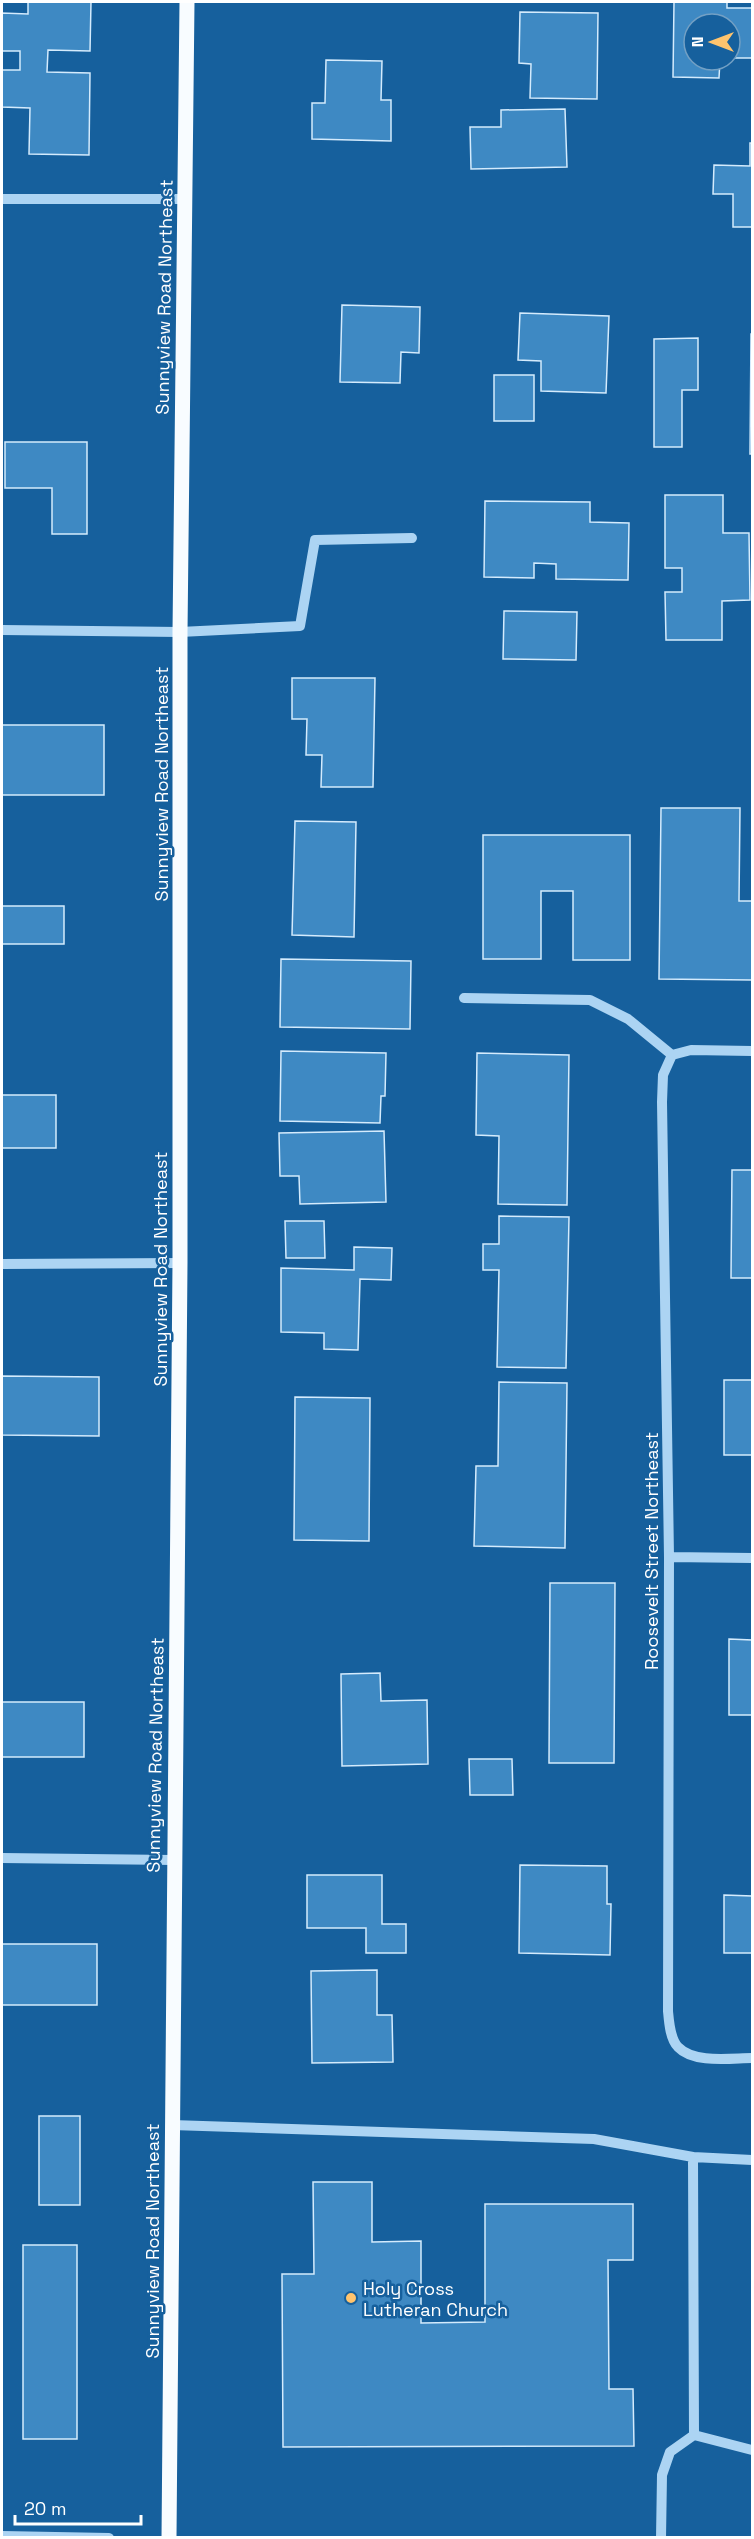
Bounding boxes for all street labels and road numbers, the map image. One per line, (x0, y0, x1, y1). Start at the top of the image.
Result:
street label: Sunnyview Road Northeast (150, 179, 178, 415)
street label: Sunnyview Road Northeast (150, 666, 173, 902)
street label: Sunnyview Road Northeast (149, 1151, 172, 1387)
street label: Roosevelt Street Northeast (640, 1432, 663, 1670)
street label: Sunnyview Road Northeast (141, 1637, 169, 1873)
street label: Sunnyview Road Northeast (141, 2123, 164, 2359)

